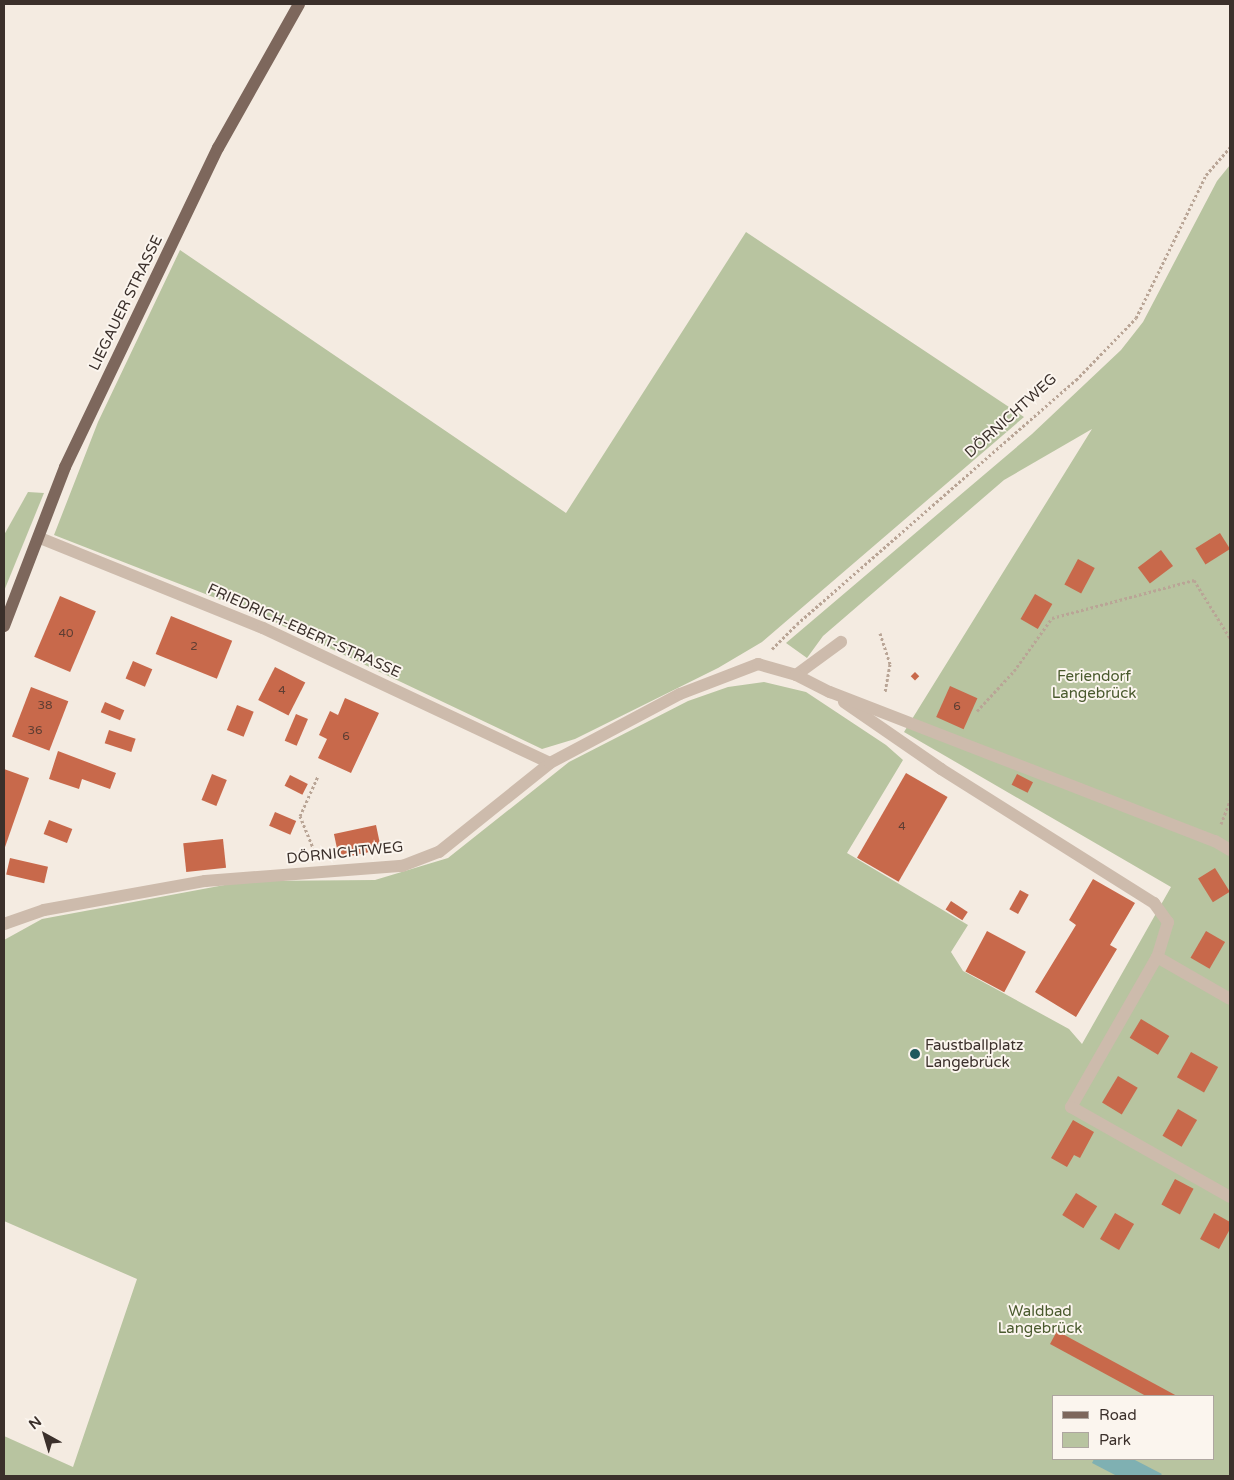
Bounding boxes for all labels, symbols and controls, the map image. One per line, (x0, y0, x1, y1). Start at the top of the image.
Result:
street label: LIEGAUER STRASSE (85, 233, 167, 373)
street label: DÖRNICHTWEG (961, 370, 1061, 462)
street label: FRIEDRICH-EBERT-STRASSE (205, 580, 403, 682)
house number: 40 (58, 627, 74, 641)
house number: 2 (190, 640, 198, 654)
park label: Feriendorf Langebrück (1052, 667, 1136, 702)
house number: 4 (278, 684, 286, 698)
house number: 38 (37, 699, 53, 713)
house number: 6 (953, 700, 961, 714)
house number: 36 (27, 724, 43, 738)
house number: 6 (342, 730, 350, 744)
house number: 4 (898, 820, 906, 834)
street label: DÖRNICHTWEG (286, 838, 404, 868)
place label: Faustballplatz Langebrück (925, 1036, 1023, 1071)
marker: Faustballplatz Langebrück (909, 1048, 921, 1060)
park label: Waldbad Langebrück (998, 1302, 1082, 1337)
legend (1052, 1395, 1214, 1460)
text: Road (1099, 1406, 1137, 1424)
north arrow (20, 1410, 70, 1460)
text: N (26, 1413, 45, 1433)
text: Park (1099, 1431, 1131, 1449)

